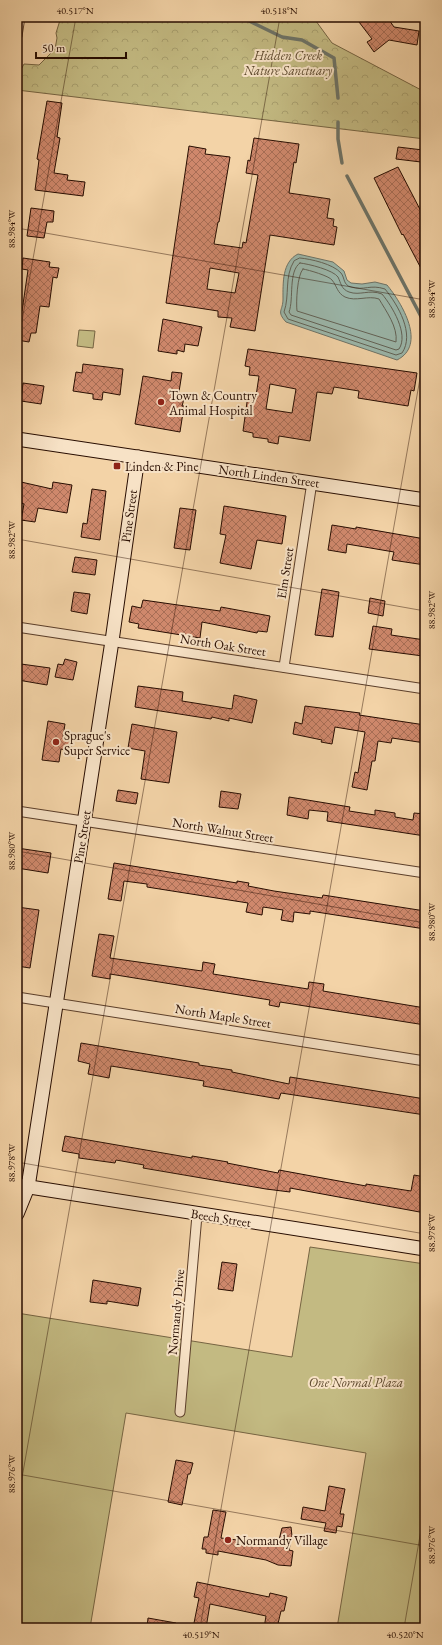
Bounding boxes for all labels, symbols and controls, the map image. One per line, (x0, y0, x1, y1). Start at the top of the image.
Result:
text: 40.517°N (56, 4, 94, 17)
text: 40.518°N (260, 4, 298, 17)
scale bar (36, 34, 126, 60)
text: 50 m (42, 40, 66, 56)
park label: Hidden Creek Nature Sanctuary (243, 47, 333, 79)
text: 88.984°W (5, 209, 18, 248)
text: 88.984°W (425, 279, 438, 318)
place label: Town & Country Animal Hospital (168, 387, 257, 419)
marker: Town & Country Animal Hospital (156, 397, 166, 407)
place label: Linden & Pine (125, 458, 198, 475)
marker: Linden & Pine (112, 461, 122, 471)
street label: North Linden Street (217, 461, 321, 491)
street label: Pine Street (117, 488, 141, 544)
text: 88.982°W (5, 520, 18, 559)
street label: Elm Street (273, 546, 297, 600)
text: 88.982°W (425, 590, 438, 629)
street label: North Oak Street (179, 630, 267, 660)
place label: Sprague's Super Service (64, 727, 130, 759)
marker: Sprague's Super Service (51, 737, 61, 747)
street label: Pine Street (69, 809, 95, 865)
street label: North Walnut Street (171, 814, 275, 846)
text: 88.980°W (5, 831, 18, 870)
text: 88.980°W (425, 902, 438, 941)
street label: North Maple Street (174, 1000, 272, 1032)
text: 88.978°W (5, 1143, 18, 1182)
street label: Beech Street (190, 1205, 252, 1231)
text: 88.978°W (425, 1213, 438, 1252)
street label: Normandy Drive (164, 1268, 188, 1356)
park label: One Normal Plaza (309, 1374, 403, 1391)
text: 88.976°W (5, 1454, 18, 1493)
text: 88.976°W (425, 1525, 438, 1564)
place label: Normandy Village (236, 1532, 328, 1549)
marker: Normandy Village (223, 1535, 233, 1545)
text: 40.519°N (182, 1628, 220, 1641)
text: 40.520°N (386, 1628, 424, 1641)

